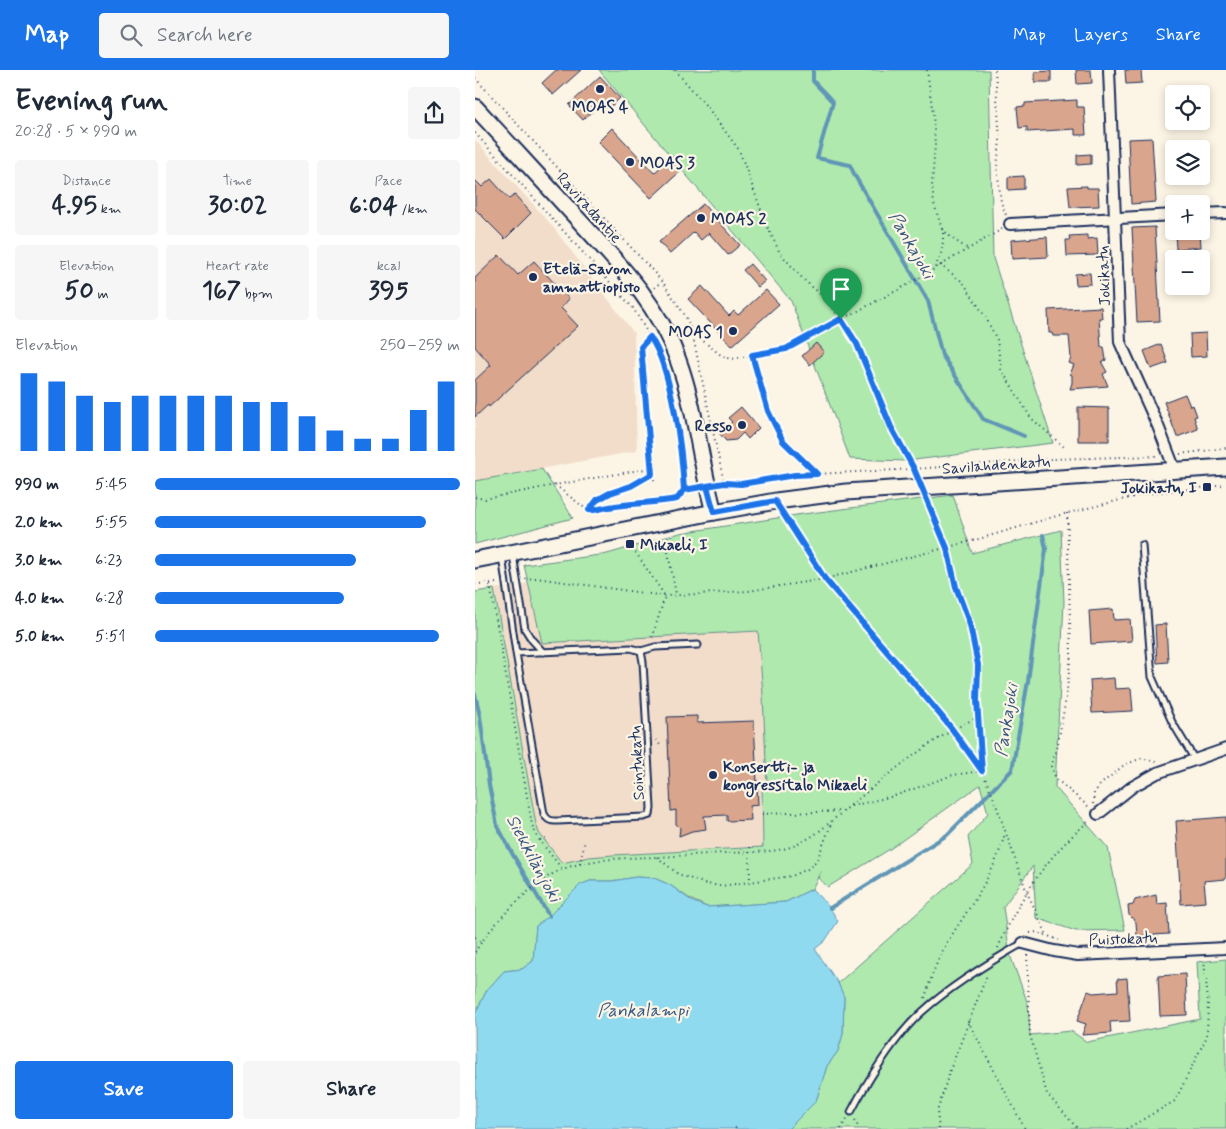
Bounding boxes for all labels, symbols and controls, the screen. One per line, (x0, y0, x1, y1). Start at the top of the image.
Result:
search box (99, 13, 449, 58)
text: Map (25, 20, 69, 51)
icon: search (117, 21, 145, 49)
text: Search here (157, 23, 253, 48)
text: Map (1013, 23, 1046, 47)
text: Layers (1074, 23, 1128, 47)
text: Share (1156, 23, 1201, 47)
text: Evening run (15, 83, 168, 120)
marker: MOAS 4 (594, 83, 606, 95)
map controls (1165, 85, 1210, 295)
button: locate (1165, 85, 1210, 130)
button: share (408, 87, 460, 139)
place label: MOAS 4 (572, 97, 629, 118)
text: 20:28 · 5 × 990 m (15, 121, 137, 142)
button: layers (1165, 140, 1210, 185)
place label: MOAS 3 (640, 153, 695, 174)
marker: MOAS 3 (624, 156, 636, 168)
street label: Raviradantie (552, 168, 626, 248)
text: Distance (62, 172, 111, 190)
text: Time (223, 172, 252, 190)
text: Pace (375, 172, 402, 190)
text: 4.95 (52, 190, 97, 223)
text: 30:02 (208, 190, 267, 223)
text: 6:04 (349, 190, 398, 223)
button: + (1165, 195, 1210, 240)
text: km (97, 200, 121, 218)
text: /km (398, 200, 428, 218)
water label: Pankajoki (882, 208, 941, 285)
place label: MOAS 2 (711, 209, 766, 230)
marker: MOAS 2 (695, 212, 707, 224)
street label: Jokikatu (1093, 245, 1116, 306)
button: − (1165, 250, 1210, 295)
text: Elevation (59, 257, 114, 275)
text: Heart rate (206, 257, 269, 275)
text: kcal (377, 257, 400, 275)
place label: Etelä-Savon ammattiopisto (543, 259, 640, 298)
pin (820, 268, 862, 319)
marker: Etelä-Savon ammattiopisto (527, 271, 539, 283)
text: 50 (64, 275, 94, 308)
text: 167 (202, 275, 241, 308)
text: 395 (368, 275, 409, 308)
icon: arrive (827, 275, 855, 303)
text: m (94, 285, 109, 303)
text: bpm (241, 285, 273, 303)
place label: MOAS 1 (668, 322, 723, 343)
marker: MOAS 1 (727, 325, 739, 337)
text: Elevation (15, 335, 78, 356)
text: 250–259 m (380, 335, 460, 356)
place label: Resso (695, 416, 732, 437)
marker: Resso (736, 419, 748, 431)
street label: Savilahdenkatu (941, 451, 1052, 480)
text: 990 m (15, 474, 59, 495)
text: 5:45 (95, 474, 127, 495)
place label: Jokikatu, I (1120, 478, 1198, 499)
marker: Jokikatu, I (1201, 481, 1213, 493)
text: 2.0 km (15, 512, 63, 533)
text: 5:55 (95, 512, 127, 533)
place label: Mikaeli, I (640, 535, 708, 556)
marker: Mikaeli, I (624, 538, 636, 550)
text: 3.0 km (15, 550, 62, 571)
text: 6:23 (95, 550, 122, 571)
text: 4.0 km (15, 588, 64, 609)
text: 6:28 (95, 588, 124, 609)
text: 5.0 km (15, 626, 65, 647)
text: 5:51 (95, 626, 125, 647)
water label: Pankajoki (989, 680, 1025, 758)
street label: Sointukatu (625, 724, 650, 801)
place label: Konsertti- ja kongressitalo Mikaeli (723, 757, 868, 798)
marker: Konsertti- ja kongressitalo Mikaeli (707, 769, 719, 781)
water label: Siekkilänjoki (500, 810, 567, 908)
street label: Puistokatu (1088, 928, 1159, 951)
water label: Pankalampi (598, 999, 690, 1023)
button: Save (15, 1061, 233, 1119)
button: Share (243, 1061, 460, 1119)

